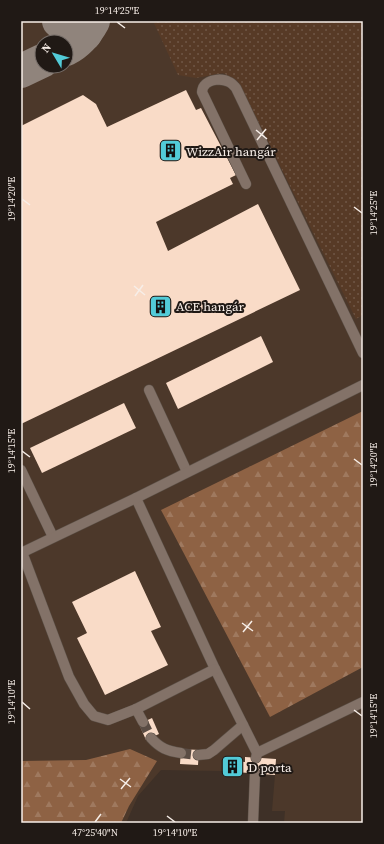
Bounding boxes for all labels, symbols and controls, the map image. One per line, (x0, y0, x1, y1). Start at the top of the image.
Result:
text: 19°14'25"E (95, 4, 139, 17)
north arrow (34, 34, 74, 74)
text: N (38, 40, 55, 56)
building icon: WizzAir hangár (158, 138, 184, 164)
place label: WizzAir hangár (186, 143, 276, 160)
text: 19°14'20"E (5, 177, 18, 221)
text: 19°14'25"E (367, 191, 380, 235)
building icon: ACE hangár (147, 293, 173, 319)
place label: ACE hangár (176, 298, 244, 315)
text: 19°14'15"E (5, 429, 18, 473)
text: 19°14'20"E (367, 443, 380, 487)
text: 19°14'10"E (5, 680, 18, 724)
text: 19°14'15"E (367, 694, 380, 738)
building icon: D porta (220, 754, 246, 780)
place label: D porta (248, 759, 292, 776)
text: 47°25'40"N (72, 826, 118, 839)
text: 19°14'10"E (153, 826, 197, 839)

